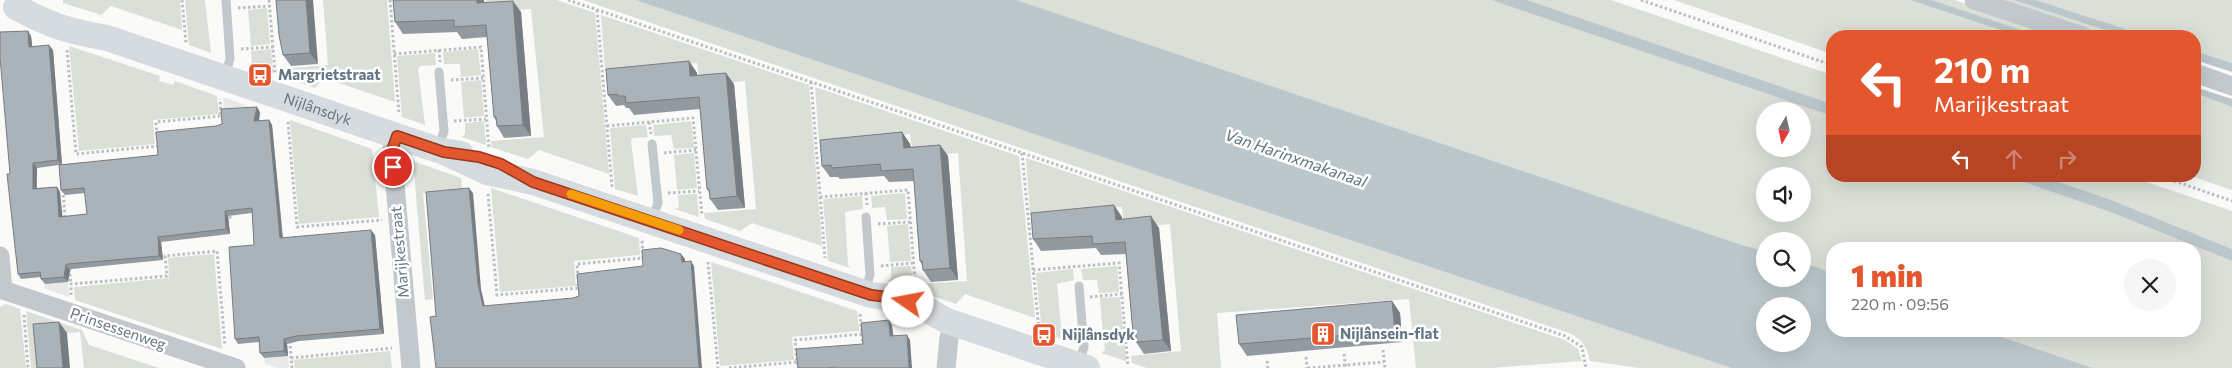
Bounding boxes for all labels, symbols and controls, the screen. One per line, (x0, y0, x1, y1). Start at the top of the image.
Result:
text: 210 m (1934, 47, 2030, 90)
icon: left (1851, 50, 1916, 115)
bus stop icon: Margrietstraat (247, 62, 273, 88)
place label: Margrietstraat (278, 65, 381, 83)
street label: Nijlânsdyk (282, 88, 354, 128)
text: Marijkestraat (1934, 90, 2069, 117)
north arrow (1756, 102, 1811, 158)
map controls (1756, 102, 1811, 352)
water label: Van Harinxmakanaal (1223, 124, 1370, 191)
icon: left (1947, 145, 1975, 173)
icon: ahead (2000, 145, 2028, 173)
icon: right (2053, 145, 2081, 173)
pin (372, 146, 414, 188)
icon: arrive (379, 153, 407, 181)
button: sound (1756, 167, 1811, 222)
street label: Marijkestraat (386, 205, 412, 299)
button: search (1756, 232, 1811, 287)
text: 1 min (1851, 256, 1923, 293)
button: close (2124, 259, 2176, 311)
position arrow (881, 275, 933, 327)
text: 220 m · 09:56 (1851, 294, 1949, 313)
button: layers (1756, 297, 1811, 352)
street label: Prinsessenweg (68, 303, 169, 353)
building icon: Nijlânsein-flat (1310, 321, 1336, 347)
bus stop icon: Nijlânsdyk (1031, 322, 1057, 348)
place label: Nijlânsein-flat (1340, 324, 1439, 342)
place label: Nijlânsdyk (1062, 325, 1135, 343)

